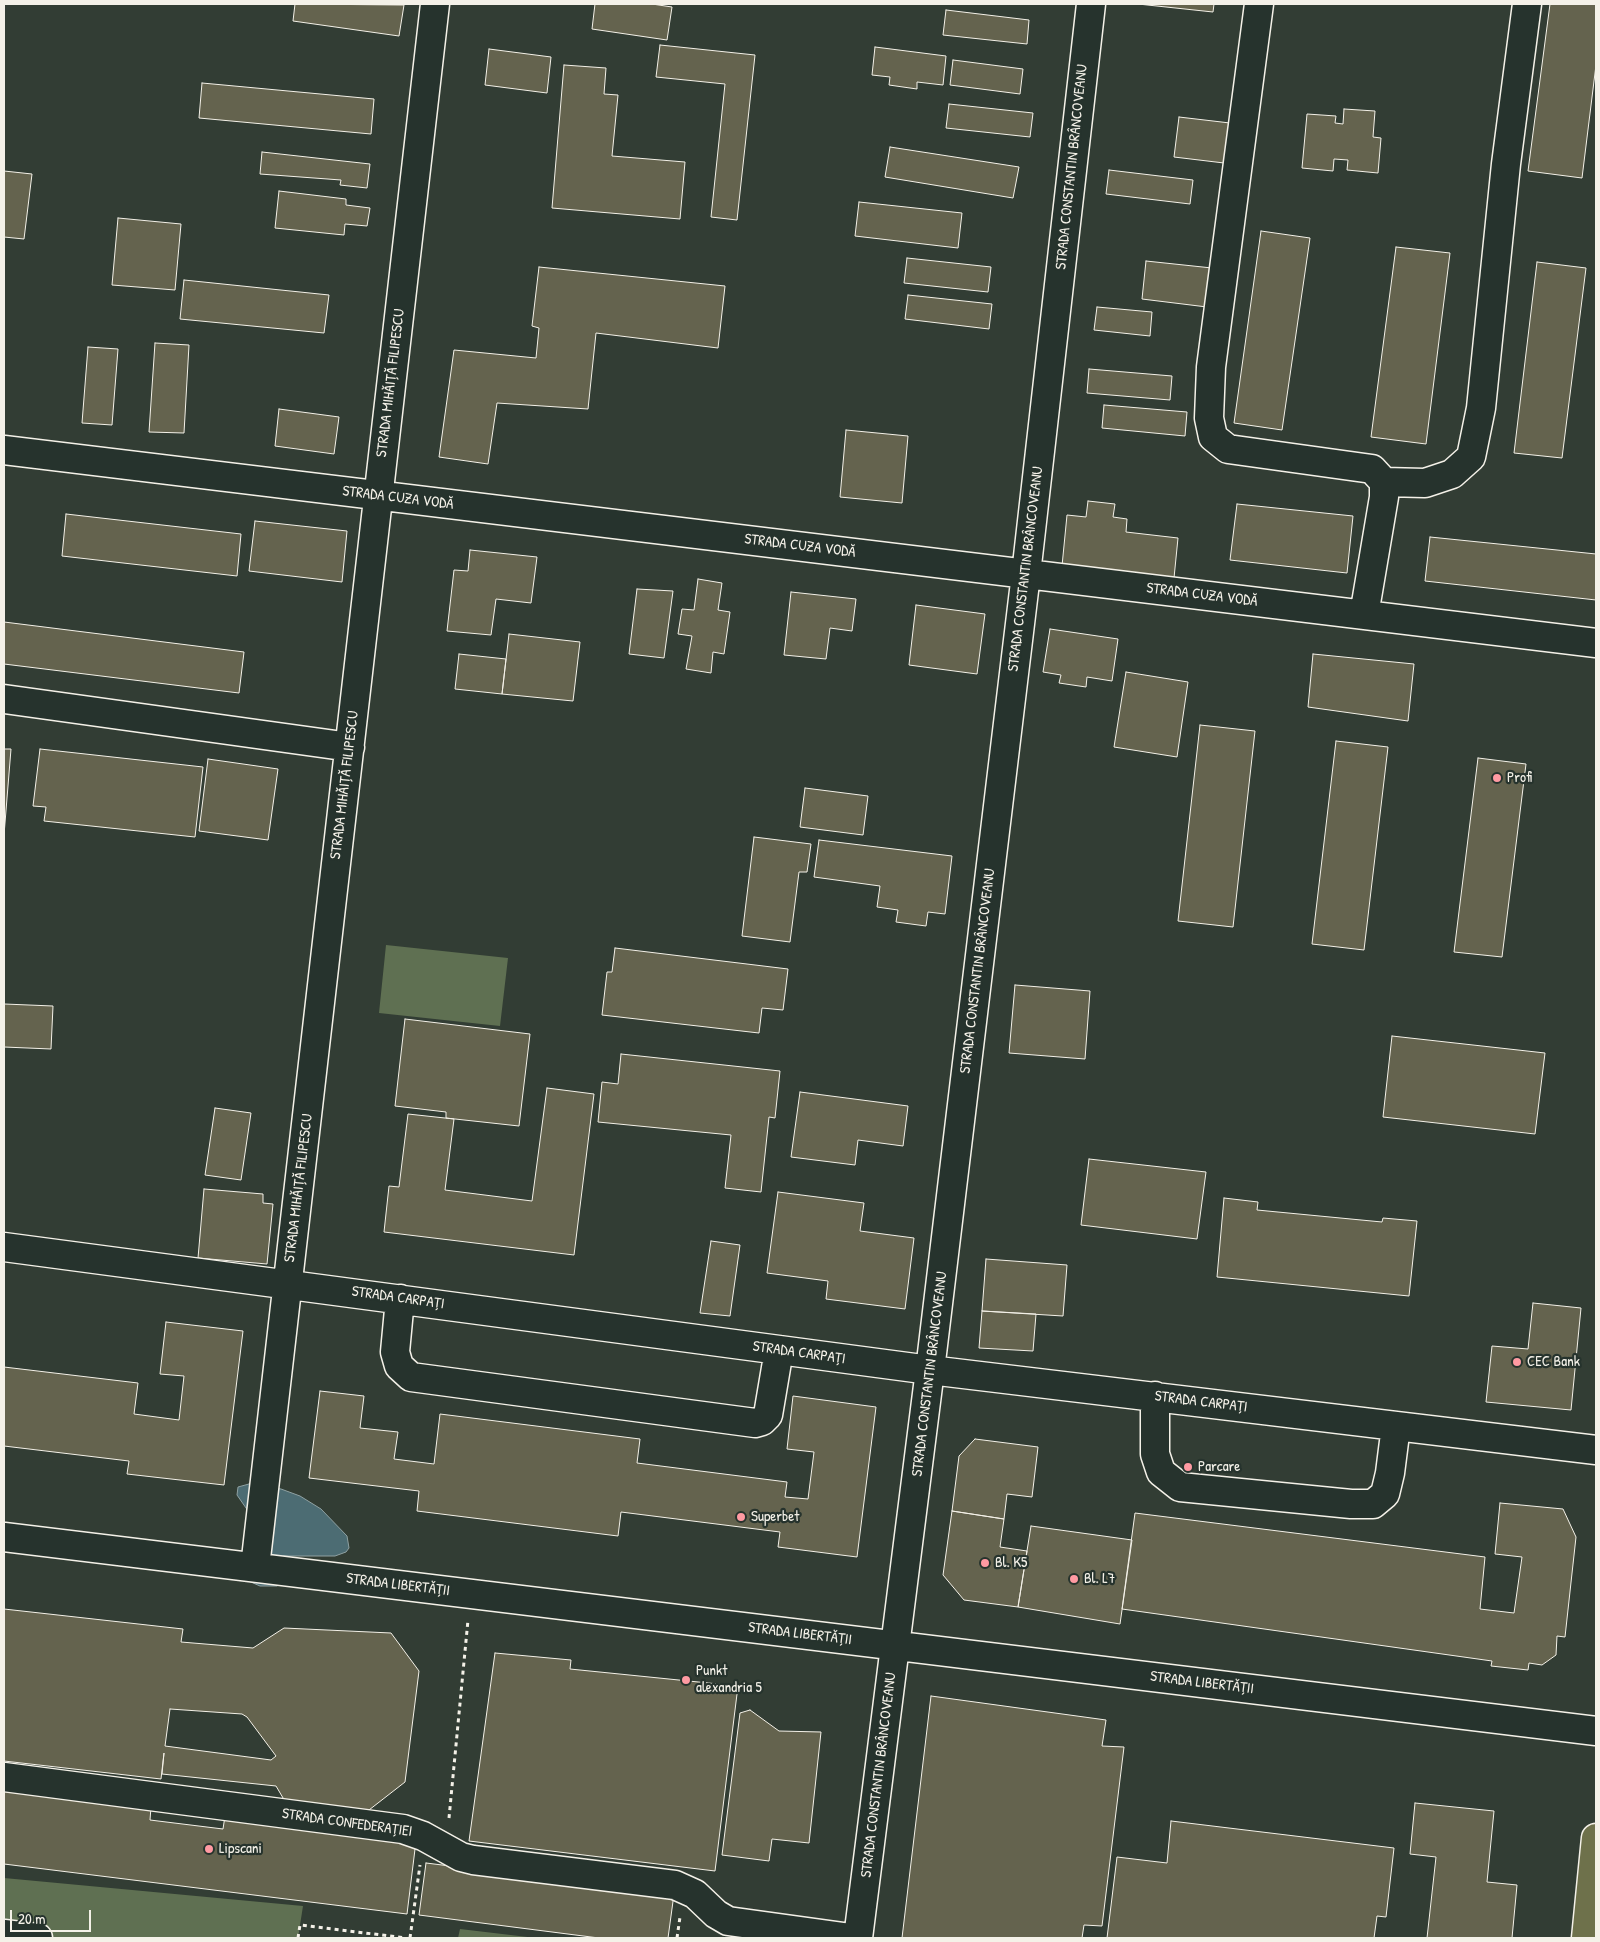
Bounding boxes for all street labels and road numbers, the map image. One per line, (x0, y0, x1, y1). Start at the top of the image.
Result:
street label: STRADA CONSTANTIN BRÂNCOVEANU (1052, 63, 1092, 271)
street label: STRADA MIHĂIȚĂ FILIPESCU (373, 308, 409, 458)
street label: STRADA CONSTANTIN BRÂNCOVEANU (1004, 465, 1048, 673)
street label: STRADA CUZA VODĂ (341, 482, 455, 514)
street label: STRADA CUZA VODĂ (743, 530, 857, 562)
street label: STRADA CUZA VODĂ (1145, 579, 1259, 611)
street label: STRADA MIHĂIȚĂ FILIPESCU (327, 710, 363, 860)
street label: STRADA CONSTANTIN BRÂNCOVEANU (956, 867, 1000, 1075)
street label: STRADA MIHĂIȚĂ FILIPESCU (281, 1113, 317, 1263)
street label: STRADA CONSTANTIN BRÂNCOVEANU (908, 1270, 952, 1478)
street label: STRADA CARPAȚI (351, 1283, 445, 1313)
street label: STRADA CARPAȚI (752, 1338, 846, 1368)
street label: STRADA CARPAȚI (1154, 1387, 1248, 1417)
street label: STRADA LIBERTĂȚII (345, 1570, 451, 1600)
street label: STRADA LIBERTĂȚII (747, 1619, 853, 1649)
street label: STRADA LIBERTĂȚII (1149, 1668, 1255, 1698)
street label: STRADA CONSTANTIN BRÂNCOVEANU (857, 1671, 901, 1879)
street label: STRADA CONFEDERAȚIEI (281, 1805, 413, 1841)

